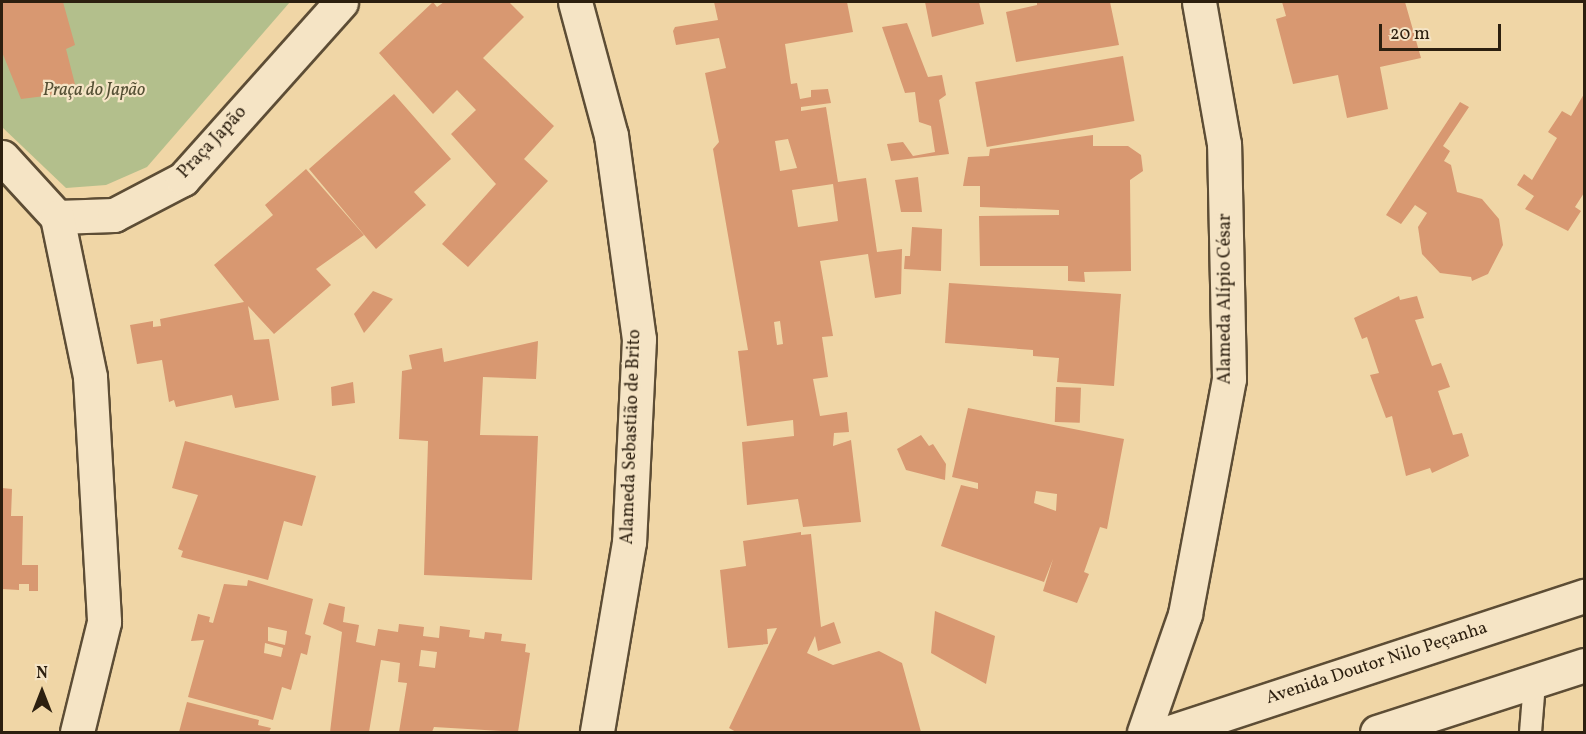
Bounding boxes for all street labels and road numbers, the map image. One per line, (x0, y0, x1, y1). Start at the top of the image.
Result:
street label: Praça Japão (174, 102, 252, 184)
street label: Alameda Alípio César (1215, 213, 1237, 385)
street label: Alameda Sebastião de Brito (617, 329, 647, 545)
street label: Avenida Doutor Nilo Peçanha (1264, 618, 1490, 710)

